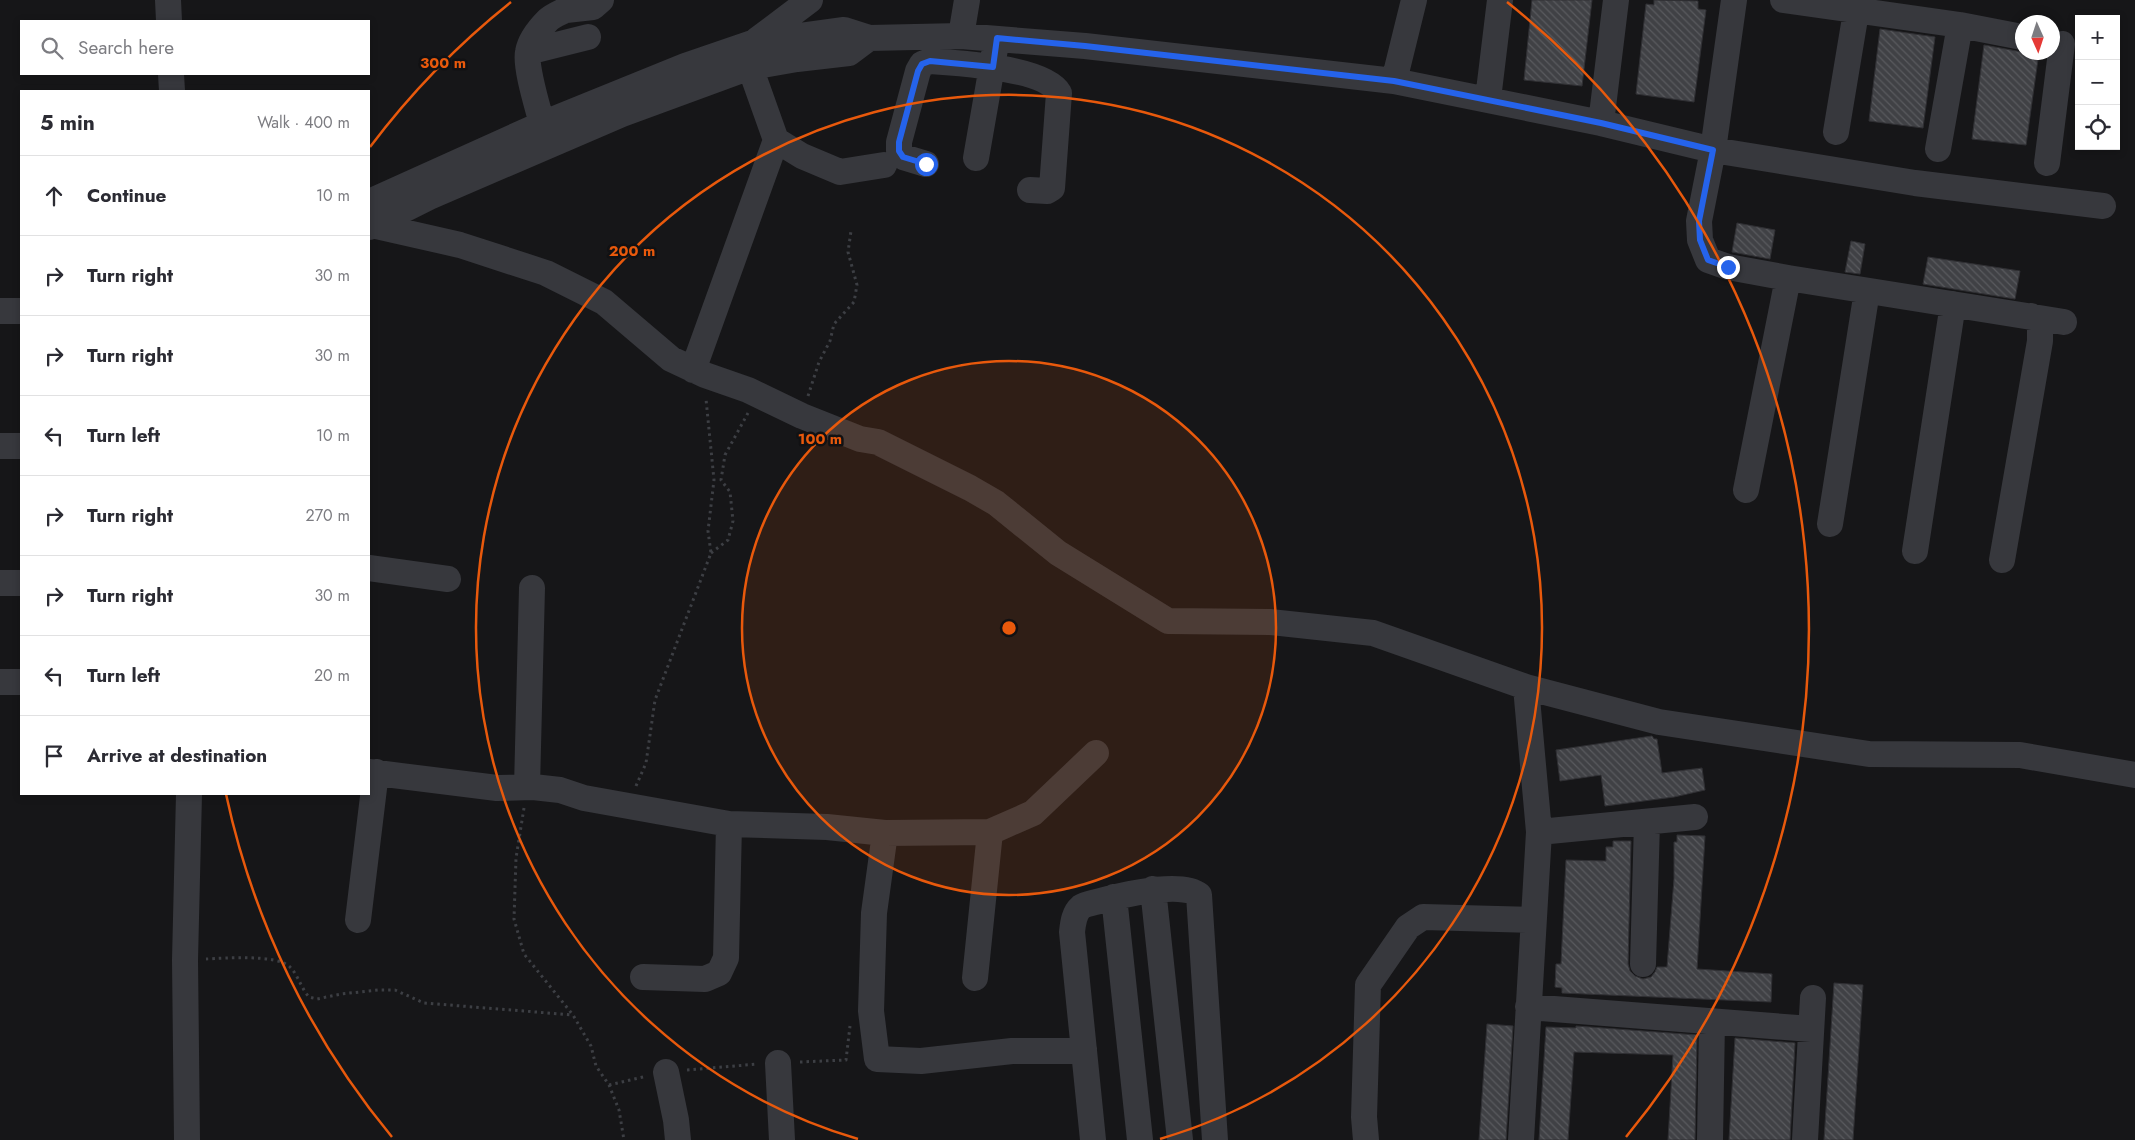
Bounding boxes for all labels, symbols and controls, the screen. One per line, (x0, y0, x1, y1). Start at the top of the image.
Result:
north arrow (2015, 15, 2060, 60)
map controls (2075, 15, 2120, 150)
button: + (2075, 15, 2120, 60)
search box (20, 20, 370, 75)
icon: search (38, 34, 66, 62)
text: Search here (78, 34, 174, 61)
text: 300 m (420, 52, 466, 74)
button: − (2075, 60, 2120, 105)
button: locate (2075, 105, 2120, 150)
text: 5 min (40, 108, 95, 138)
text: Walk · 400 m (257, 111, 350, 134)
route start (915, 153, 938, 176)
icon: ahead (40, 182, 68, 210)
text: Continue (87, 182, 166, 209)
text: 10 m (316, 184, 350, 207)
text: 200 m (609, 240, 655, 262)
route end (1717, 256, 1740, 279)
icon: right (40, 262, 68, 290)
text: Turn right (87, 262, 173, 289)
text: 30 m (314, 264, 350, 287)
icon: right (40, 342, 68, 370)
text: Turn right (87, 342, 173, 369)
text: 30 m (314, 344, 350, 367)
icon: left (40, 422, 68, 450)
text: Turn left (87, 422, 160, 449)
text: 10 m (316, 424, 350, 447)
text: 100 m (798, 428, 842, 450)
icon: right (40, 502, 68, 530)
text: Turn right (87, 502, 173, 529)
text: 270 m (306, 504, 350, 527)
icon: right (40, 582, 68, 610)
text: Turn right (87, 582, 173, 609)
text: 30 m (314, 584, 350, 607)
centre of rings (1000, 619, 1018, 637)
icon: left (40, 662, 68, 690)
text: Turn left (87, 662, 160, 689)
text: 20 m (314, 664, 350, 687)
icon: arrive (40, 742, 68, 770)
text: Arrive at destination (87, 742, 267, 769)

